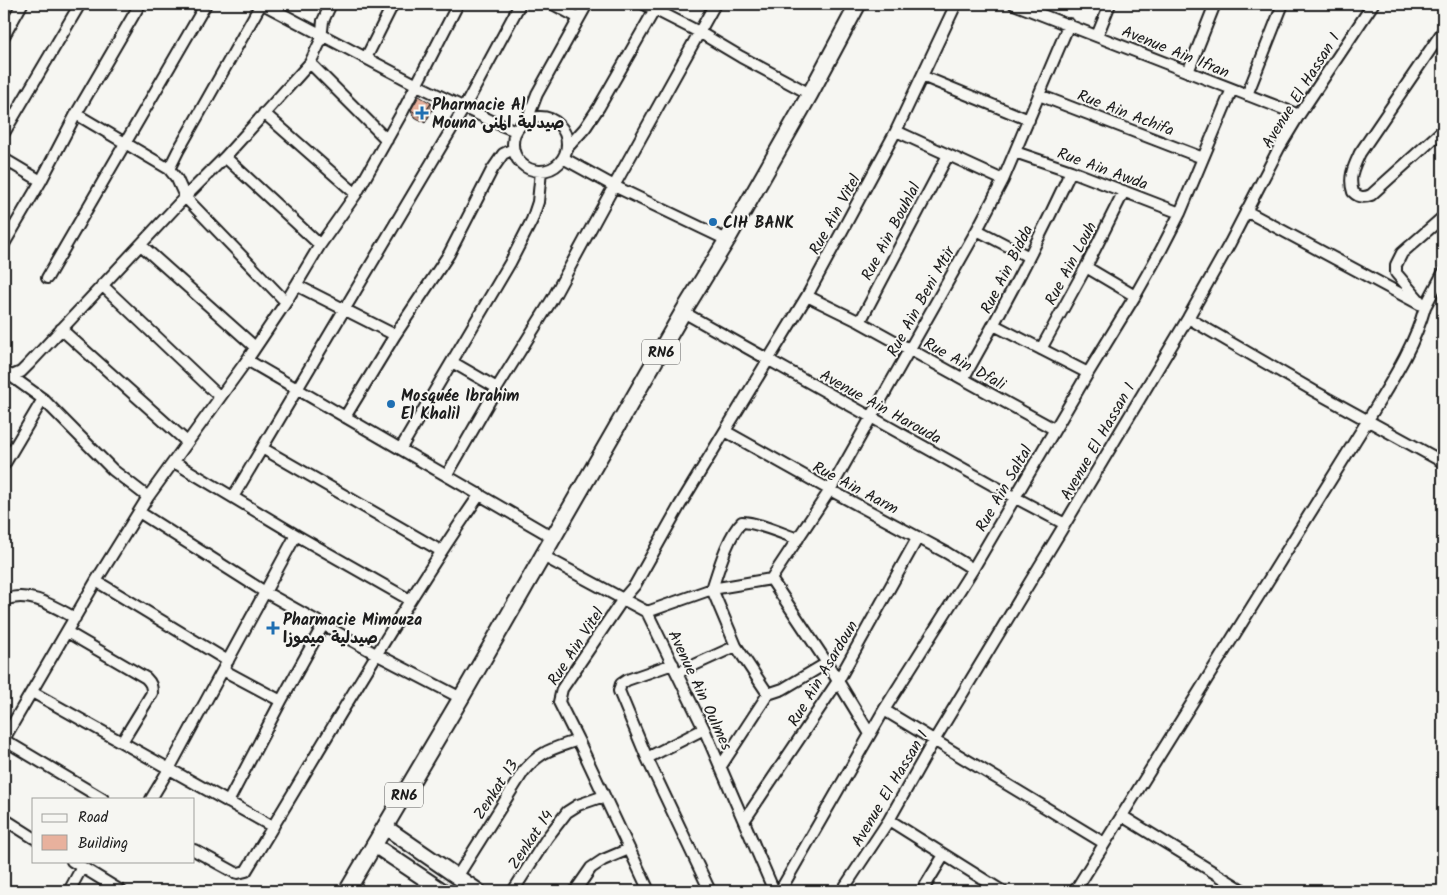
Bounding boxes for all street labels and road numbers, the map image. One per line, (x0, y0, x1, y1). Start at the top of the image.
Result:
street label: Avenue Ain Ifran (1118, 19, 1233, 85)
street label: Avenue El Hassan I (1256, 28, 1347, 154)
street label: Rue Ain Achifa (1073, 83, 1178, 143)
street label: Rue Ain Awda (1054, 141, 1151, 197)
street label: Rue Ain Vitel (803, 170, 868, 260)
street label: Rue Ain Bouhlal (855, 178, 928, 285)
street label: Rue Ain Louh (1039, 217, 1104, 310)
street label: Rue Ain Bidda (974, 221, 1040, 318)
street label: Rue Ain Beni Mtir (881, 240, 963, 362)
street label: Rue Ain Dfali (919, 331, 1011, 398)
road number: RN6 (642, 340, 680, 364)
street label: Avenue Ain Harouda (815, 363, 946, 451)
street label: Avenue El Hassan I (1054, 378, 1142, 505)
street label: Rue Ain Saltal (969, 441, 1039, 537)
street label: Rue Ain Aarm (808, 455, 903, 522)
street label: Rue Ain Vitel (542, 603, 611, 691)
street label: Rue Ain Asardoun (782, 616, 865, 732)
street label: Avenue Ain Oulmes (661, 626, 739, 755)
street label: Avenue El Hassan I (845, 726, 935, 852)
street label: Zenkat 13 (467, 755, 525, 825)
road number: RN6 (385, 782, 423, 808)
street label: Zenkat 14 (502, 805, 560, 875)

